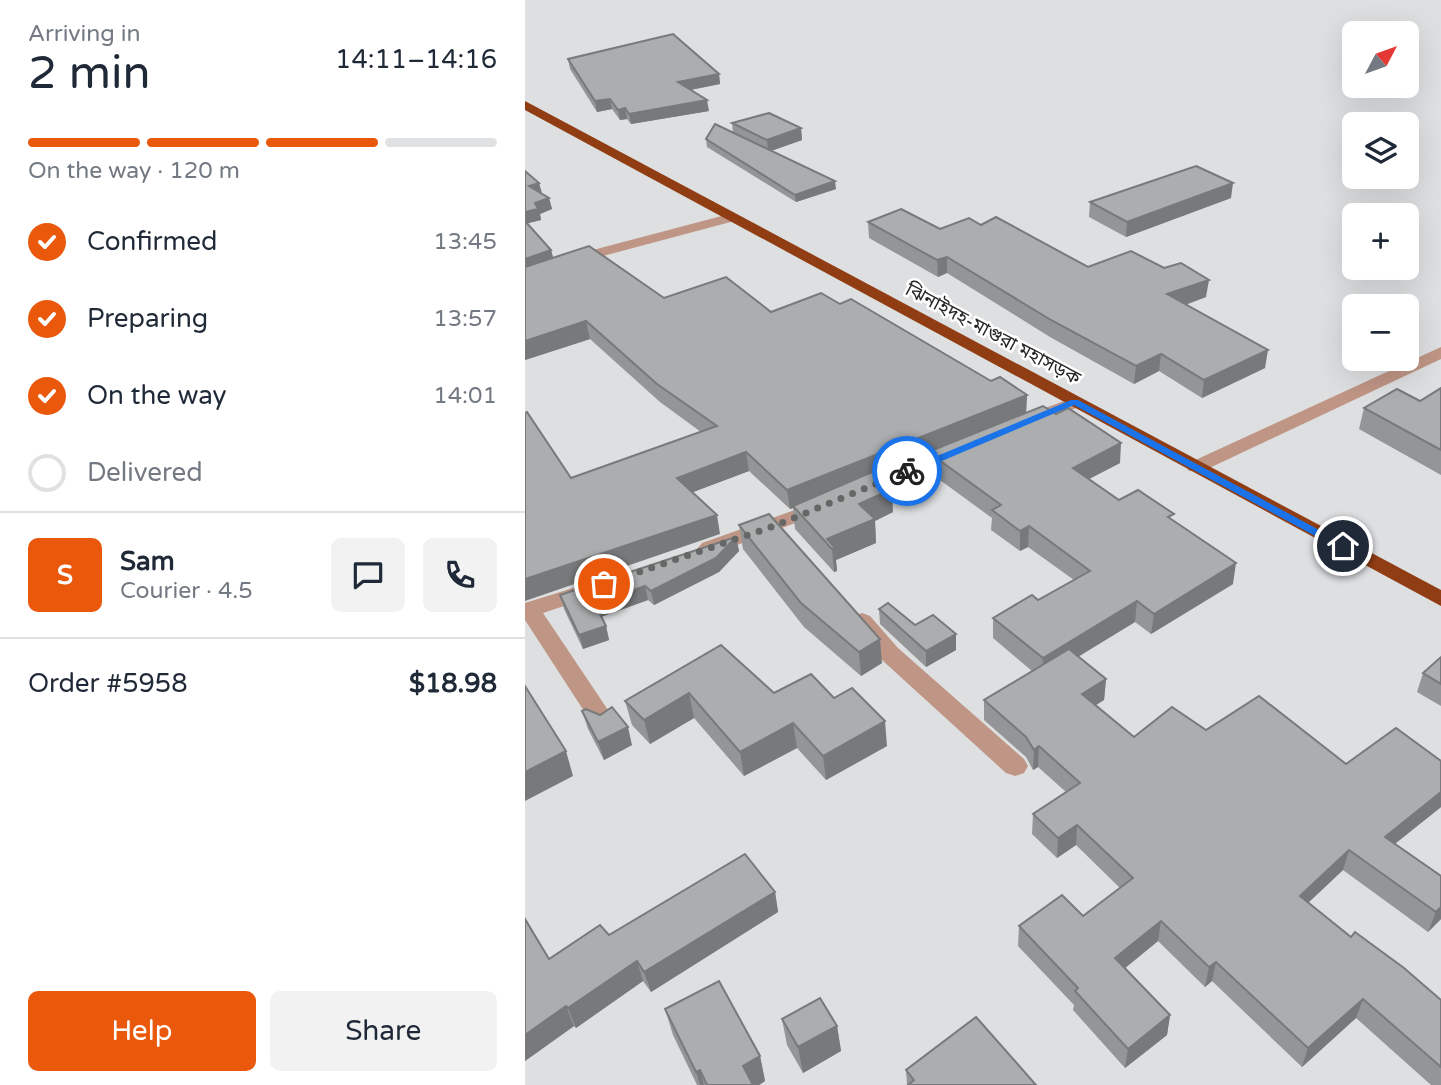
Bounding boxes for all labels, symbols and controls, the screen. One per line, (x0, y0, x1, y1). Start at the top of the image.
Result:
text: Arriving in (28, 20, 141, 48)
north arrow (1342, 21, 1419, 98)
map controls (1342, 21, 1419, 371)
text: 14:11–14:16 (335, 44, 497, 75)
text: 2 min (28, 46, 151, 101)
button: layers (1342, 112, 1419, 189)
text: On the way · 120 m (28, 157, 240, 185)
button: + (1342, 203, 1419, 280)
icon: check (28, 223, 66, 261)
text: Confirmed (87, 226, 217, 257)
text: 13:45 (433, 228, 497, 256)
street label: ঝিনাইদহ-মাগুরা মহাসড়ক (901, 277, 1085, 390)
button: − (1342, 294, 1419, 371)
icon: check (28, 300, 66, 338)
text: Preparing (87, 303, 208, 334)
text: 13:57 (433, 305, 497, 333)
icon: check (28, 377, 66, 415)
text: On the way (87, 380, 227, 411)
text: 14:01 (433, 382, 497, 410)
courier (872, 436, 942, 506)
icon: bike (888, 452, 926, 490)
text: Delivered (87, 457, 203, 488)
pin (1313, 516, 1373, 576)
icon: home (1324, 527, 1362, 565)
button: chat (331, 538, 405, 612)
button: phone (423, 538, 497, 612)
text: Sam (120, 546, 175, 577)
pin (574, 554, 634, 614)
text: S (57, 560, 73, 591)
icon: bag (585, 565, 623, 603)
text: Courier · 4.5 (120, 577, 253, 605)
text: Order #5958 (28, 668, 188, 699)
text: $18.98 (409, 668, 497, 699)
button: Help (28, 991, 256, 1071)
button: Share (270, 991, 497, 1071)

